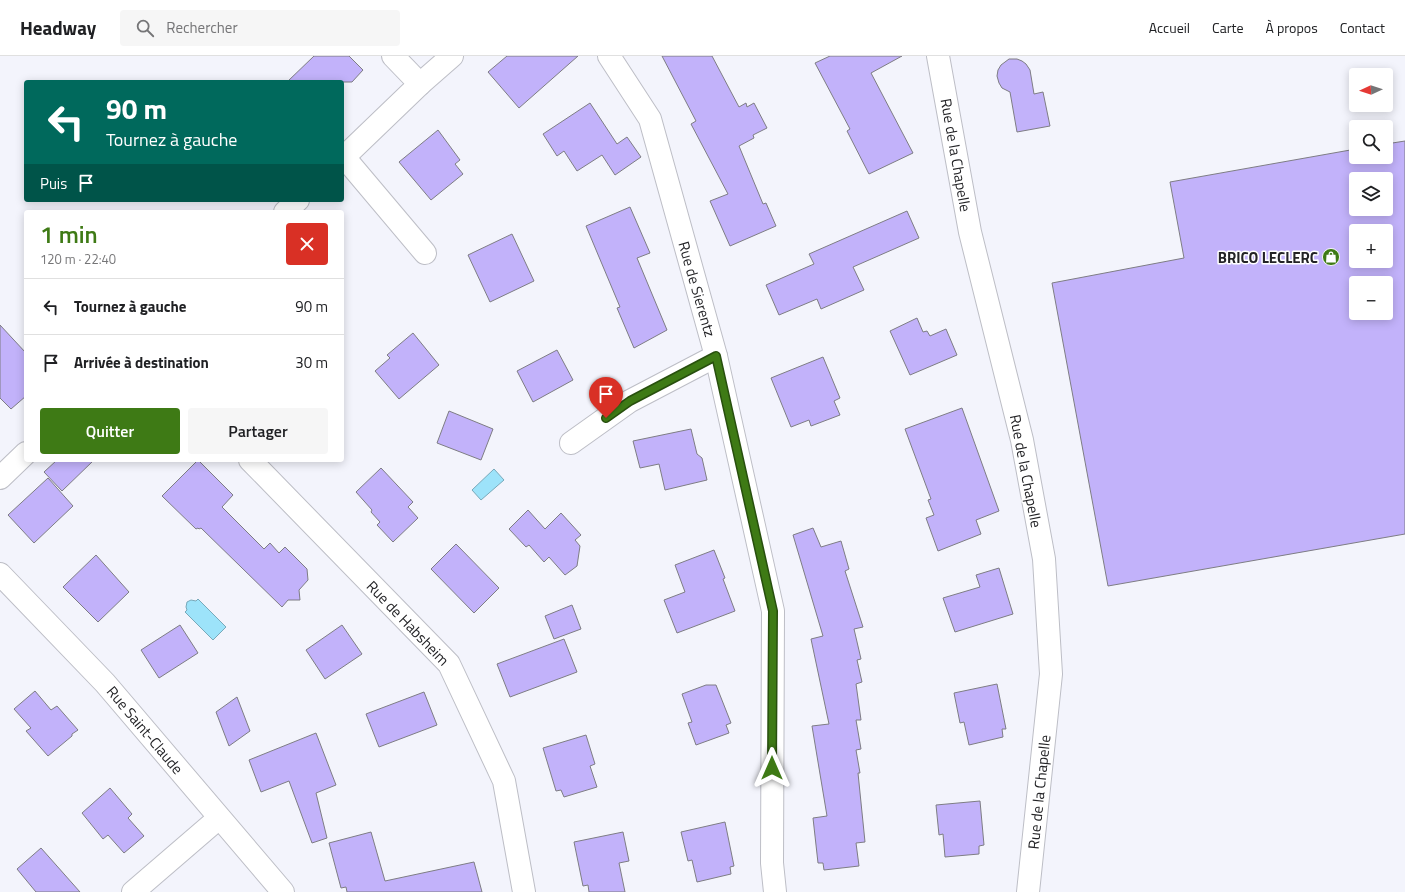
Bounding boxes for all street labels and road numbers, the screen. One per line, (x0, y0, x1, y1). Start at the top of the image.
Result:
street label: Rue de la Chapelle (935, 96, 977, 214)
street label: Rue de Sierentz (672, 238, 722, 340)
street label: Rue de la Chapelle (1004, 412, 1048, 530)
street label: Rue de Habsheim (361, 575, 455, 671)
street label: Rue Saint-Claude (101, 681, 189, 779)
street label: Rue de la Chapelle (1022, 734, 1056, 850)

